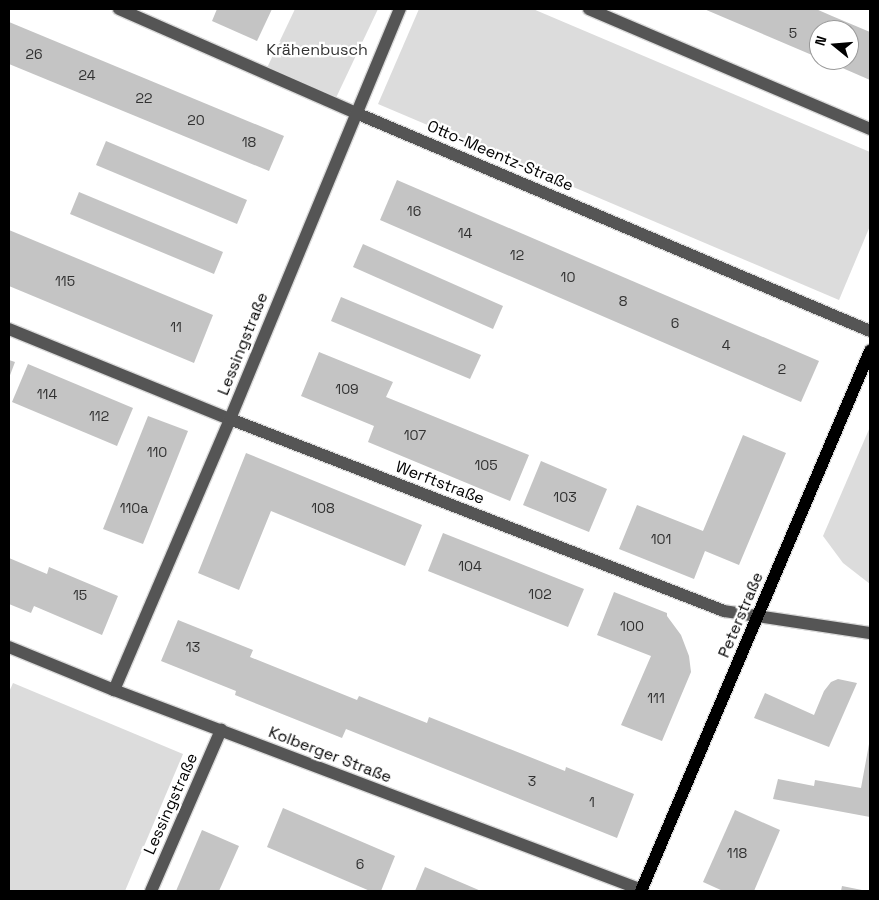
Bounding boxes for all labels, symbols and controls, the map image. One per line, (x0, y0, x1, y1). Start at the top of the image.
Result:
north arrow (809, 20, 859, 70)
house number: 5 (789, 25, 797, 41)
text: N (811, 34, 831, 48)
park label: Krähenbusch (266, 40, 368, 60)
house number: 26 (25, 46, 43, 62)
house number: 24 (79, 67, 95, 83)
house number: 22 (136, 90, 152, 106)
house number: 20 (187, 112, 205, 128)
street label: Otto-Meentz-Straße (424, 117, 576, 195)
house number: 18 (242, 134, 256, 150)
house number: 16 (407, 203, 421, 219)
house number: 14 (458, 225, 472, 241)
house number: 12 (510, 247, 524, 263)
house number: 10 (561, 269, 575, 285)
house number: 115 (55, 273, 75, 289)
street label: Lessingstraße (214, 290, 272, 398)
house number: 8 (619, 293, 627, 309)
house number: 6 (671, 315, 679, 331)
house number: 11 (170, 319, 182, 335)
house number: 4 (722, 337, 730, 353)
house number: 2 (778, 361, 786, 377)
house number: 109 (335, 381, 359, 397)
house number: 114 (37, 386, 57, 402)
house number: 112 (89, 408, 109, 424)
house number: 107 (404, 427, 426, 443)
house number: 110 (147, 444, 167, 460)
street label: Werftstraße (393, 457, 487, 509)
house number: 105 (474, 457, 498, 473)
house number: 103 (553, 489, 577, 505)
house number: 110a (120, 500, 148, 516)
house number: 108 (311, 500, 335, 516)
house number: 101 (651, 531, 671, 547)
house number: 104 (458, 558, 482, 574)
street label: Peterstraße (714, 569, 768, 661)
house number: 102 (528, 586, 552, 602)
house number: 15 (73, 587, 87, 603)
house number: 100 (620, 618, 644, 634)
house number: 13 (186, 639, 200, 655)
house number: 111 (647, 690, 665, 706)
street label: Kolberger Straße (266, 723, 394, 787)
street label: Lessingstraße (140, 750, 202, 858)
house number: 3 (528, 773, 536, 789)
house number: 1 (589, 794, 595, 810)
house number: 118 (727, 845, 747, 861)
house number: 6 (356, 856, 364, 872)

